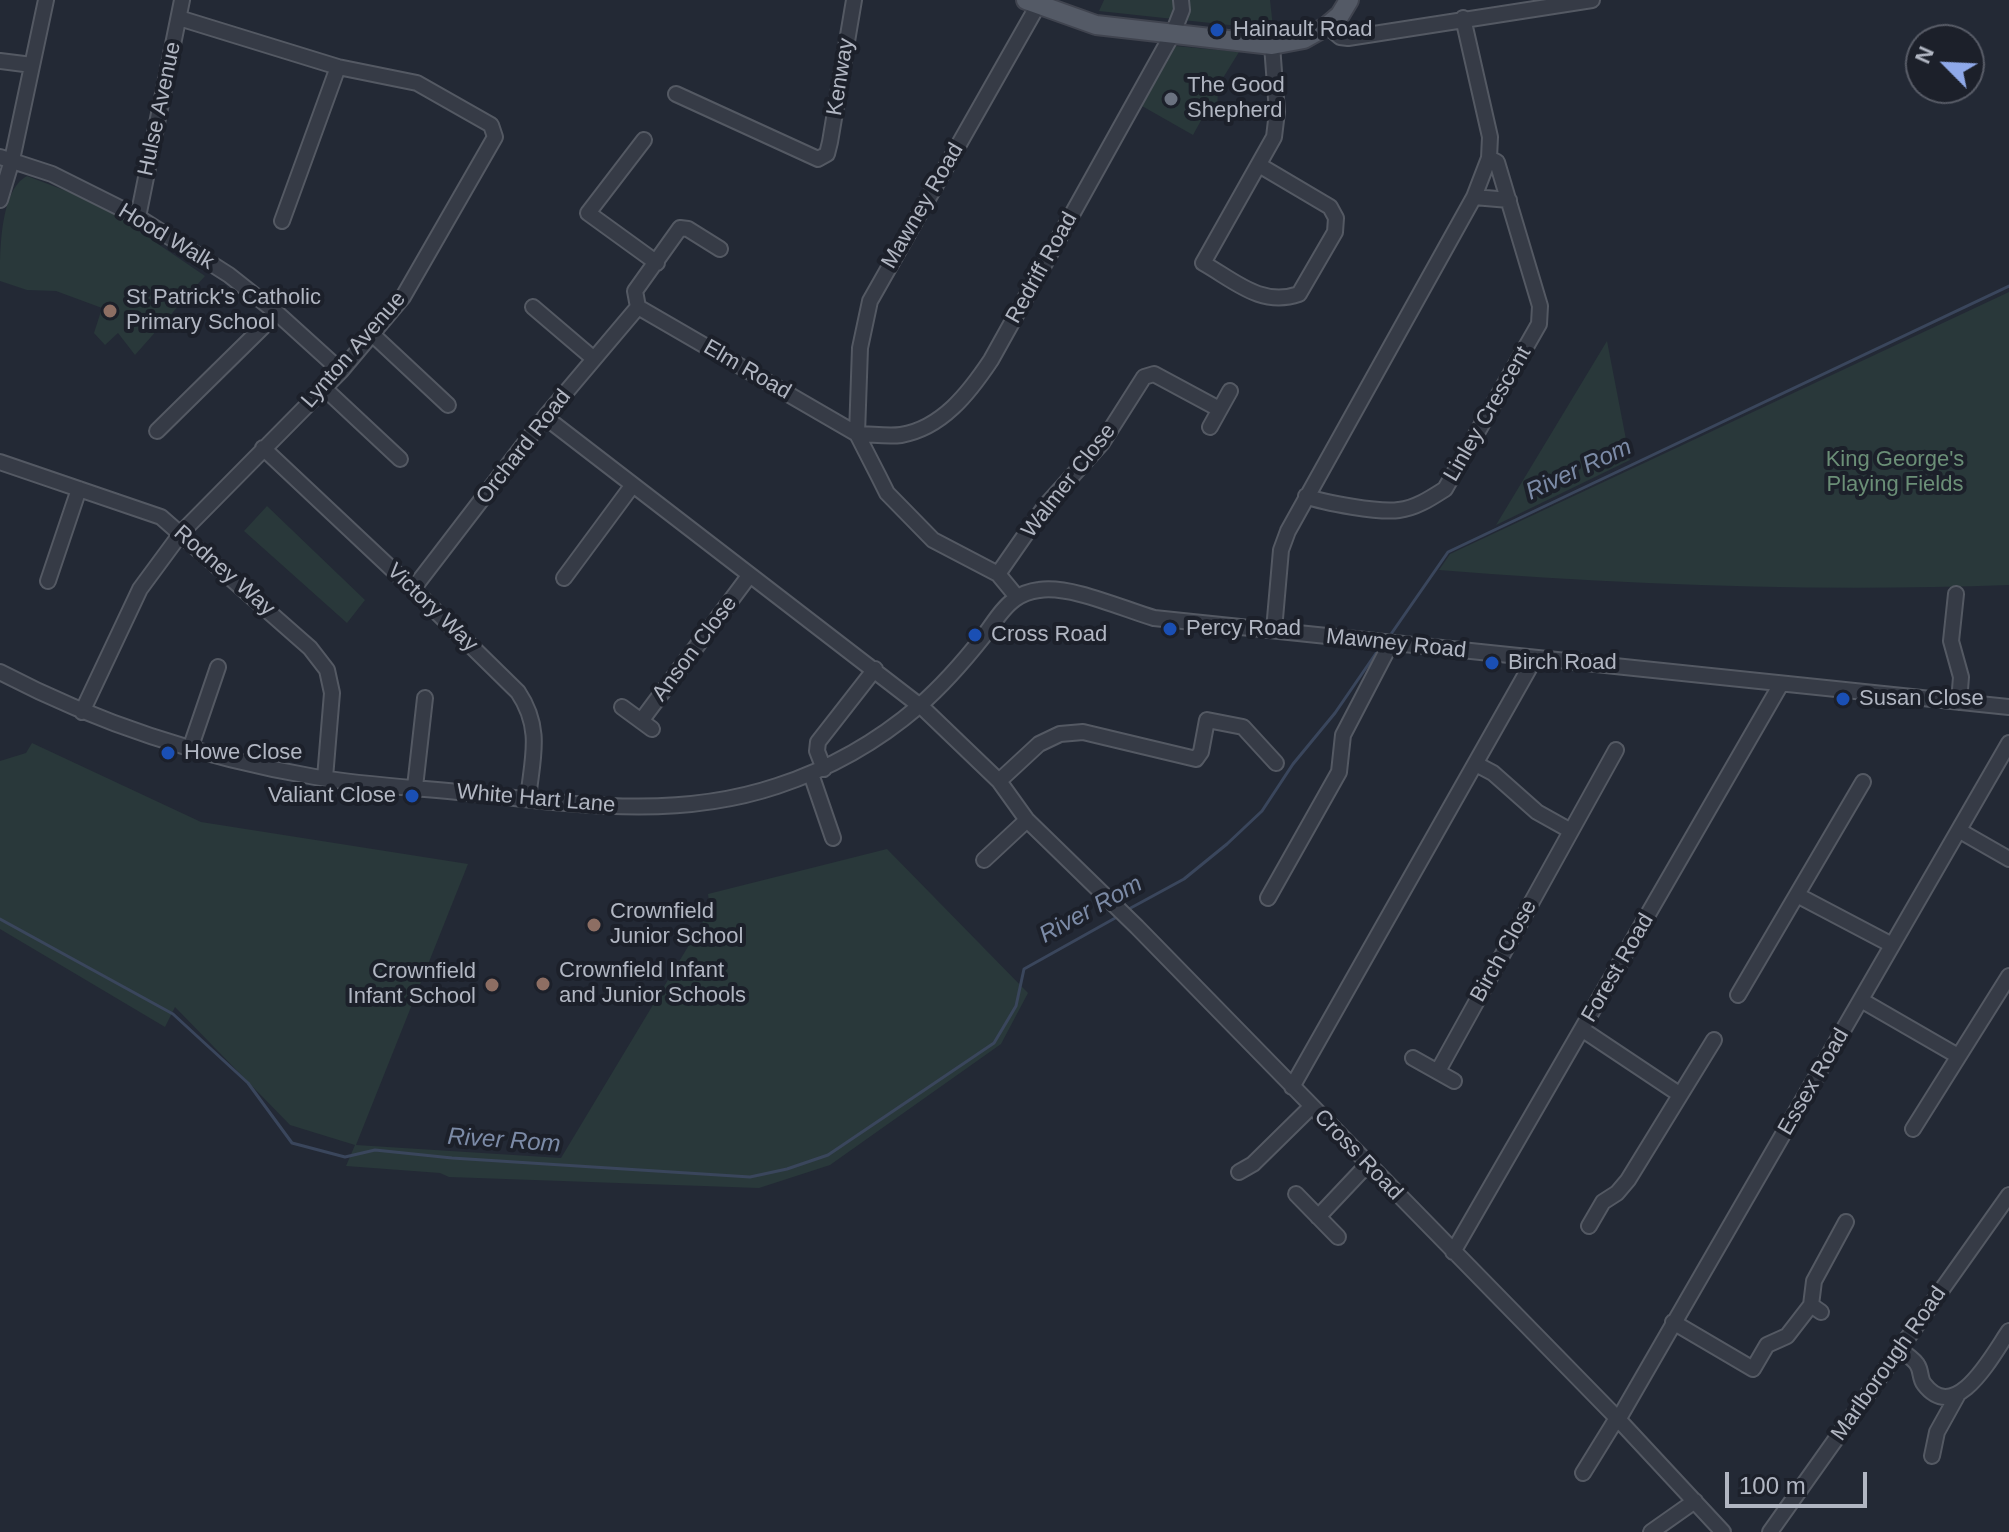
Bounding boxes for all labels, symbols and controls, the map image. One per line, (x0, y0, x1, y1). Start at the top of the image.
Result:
place label: Hainault Road (1233, 17, 1372, 43)
marker: Hainault Road (1208, 21, 1226, 39)
north arrow (1905, 24, 1985, 104)
street label: Kenway (822, 36, 860, 118)
street label: Hulse Avenue (133, 39, 187, 179)
text: N (1910, 43, 1939, 67)
place label: The Good Shepherd (1187, 73, 1285, 124)
marker: The Good Shepherd (1162, 90, 1180, 108)
street label: Mawney Road (876, 139, 970, 273)
street label: Hood Walk (113, 198, 219, 276)
street label: Redriff Road (1001, 208, 1083, 328)
place label: St Patrick's Catholic Primary School (126, 285, 321, 336)
street label: Lynton Avenue (296, 286, 412, 414)
marker: St Patrick's Catholic Primary School (101, 302, 119, 320)
street label: Elm Road (699, 334, 795, 406)
street label: Linley Crescent (1439, 342, 1537, 486)
street label: Orchard Road (471, 384, 577, 510)
street label: Walmer Close (1016, 419, 1122, 543)
water label: River Rom (1522, 433, 1636, 507)
park label: King George's Playing Fields (1826, 447, 1964, 498)
street label: Rodney Way (168, 520, 280, 622)
street label: Victory Way (381, 558, 483, 658)
street label: Anson Close (647, 591, 743, 707)
place label: Percy Road (1186, 616, 1301, 642)
marker: Percy Road (1161, 620, 1179, 638)
place label: Cross Road (991, 622, 1107, 648)
street label: Mawney Road (1325, 624, 1467, 664)
marker: Cross Road (966, 626, 984, 644)
place label: Birch Road (1508, 650, 1617, 676)
marker: Birch Road (1483, 654, 1501, 672)
place label: Susan Close (1859, 686, 1984, 712)
marker: Susan Close (1834, 690, 1852, 708)
place label: Howe Close (184, 740, 303, 766)
marker: Howe Close (159, 744, 177, 762)
street label: White Hart Lane (456, 779, 616, 819)
place label: Valiant Close (268, 783, 396, 809)
marker: Valiant Close (403, 787, 421, 805)
water label: River Rom (1034, 870, 1148, 950)
street label: Birch Close (1465, 895, 1543, 1007)
place label: Crownfield Junior School (610, 899, 743, 950)
street label: Forest Road (1576, 909, 1660, 1027)
marker: Crownfield Junior School (585, 916, 603, 934)
place label: Crownfield Infant and Junior Schools (559, 958, 746, 1010)
place label: Crownfield Infant School (348, 959, 476, 1010)
marker: Crownfield Infant and Junior Schools (534, 975, 552, 993)
marker: Crownfield Infant School (483, 976, 501, 994)
street label: Essex Road (1773, 1024, 1855, 1140)
street label: Cross Road (1308, 1104, 1408, 1206)
water label: River Rom (446, 1123, 562, 1159)
street label: Marlborough Road (1826, 1282, 1952, 1446)
scale bar (1729, 1456, 1871, 1506)
text: 100 m (1739, 1472, 1806, 1499)

